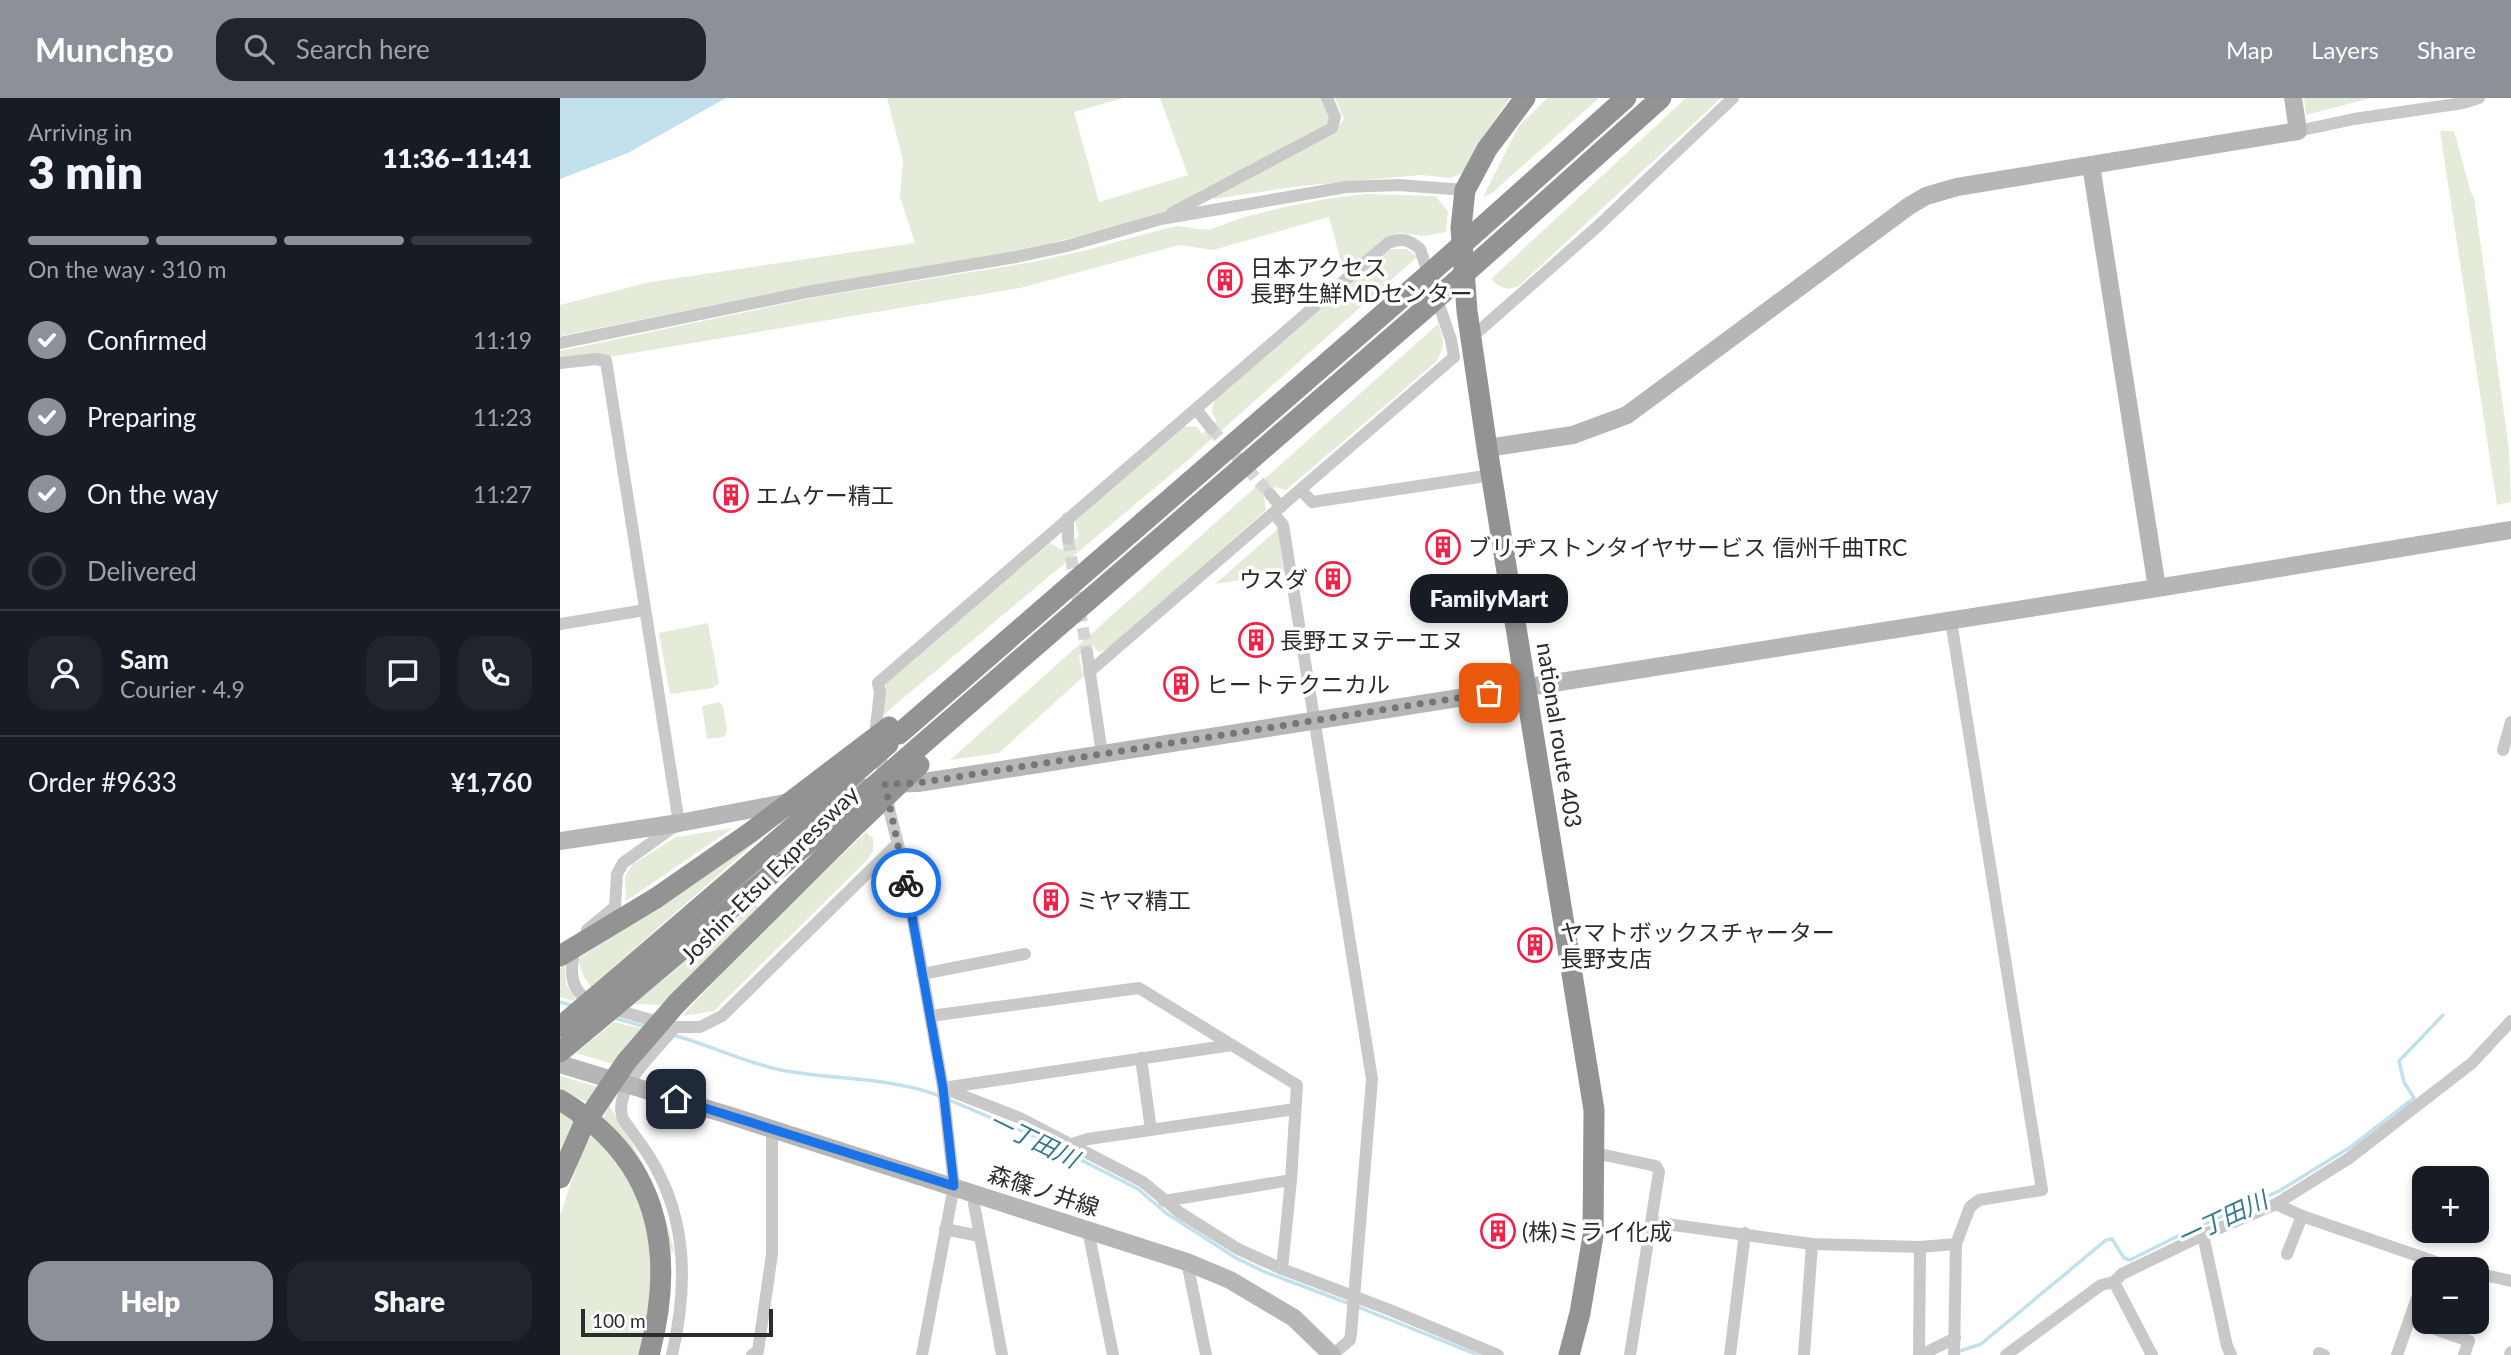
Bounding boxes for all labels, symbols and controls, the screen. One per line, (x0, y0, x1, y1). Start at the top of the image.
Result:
search box (216, 18, 706, 81)
text: Munchgo (35, 29, 174, 69)
icon: search (240, 30, 278, 68)
text: Search here (296, 33, 430, 65)
text: Map (2226, 35, 2273, 64)
text: Layers (2311, 35, 2379, 64)
text: Share (2417, 35, 2476, 64)
text: Arriving in (28, 118, 132, 146)
text: 11:36–11:41 (382, 142, 532, 174)
text: 3 min (28, 144, 143, 199)
place label: 日本アクセス 長野生鮮MDセンター (1250, 253, 1473, 307)
text: On the way · 310 m (28, 255, 227, 283)
building icon: 日本アクセス 長野生鮮MDセンター (1206, 261, 1244, 299)
icon: check (28, 321, 66, 359)
text: Confirmed (87, 324, 207, 356)
text: 11:19 (473, 326, 532, 354)
icon: check (28, 398, 66, 436)
text: Preparing (87, 401, 196, 433)
text: 11:23 (473, 403, 532, 431)
icon: check (28, 475, 66, 513)
building icon: エムケー精工 (712, 476, 750, 514)
text: On the way (87, 478, 219, 510)
text: 11:27 (473, 480, 532, 508)
place label: エムケー精工 (756, 481, 894, 509)
building icon: ブリヂストンタイヤサービス 信州千曲TRC (1424, 528, 1462, 566)
place label: ブリヂストンタイヤサービス 信州千曲TRC (1468, 533, 1907, 561)
text: Delivered (87, 555, 197, 587)
building icon: ウスダ (1314, 560, 1352, 598)
place label: ウスダ (1239, 565, 1308, 593)
callout: FamilyMart (1410, 574, 1568, 623)
text: FamilyMart (1430, 584, 1548, 612)
building icon: 長野エヌテーエヌ (1237, 621, 1275, 659)
place label: 長野エヌテーエヌ (1280, 626, 1464, 654)
button: person (28, 636, 102, 710)
button: chat (366, 636, 440, 710)
button: phone (458, 636, 532, 710)
street label: national route 403 (1532, 640, 1588, 830)
text: Sam (120, 643, 169, 675)
pin (1459, 663, 1519, 723)
building icon: ヒートテクニカル (1162, 665, 1200, 703)
place label: ヒートテクニカル (1206, 670, 1390, 698)
icon: bag (1470, 674, 1508, 712)
text: Courier · 4.9 (120, 675, 245, 703)
text: Order #9633 (28, 766, 177, 798)
text: ¥1,760 (451, 766, 532, 798)
street label: Joshin-Etsu Expressway (674, 779, 864, 969)
courier (871, 848, 941, 918)
icon: bike (887, 864, 925, 902)
building icon: ミヤマ精工 (1032, 881, 1070, 919)
place label: ミヤマ精工 (1076, 886, 1191, 914)
place label: ヤマトボックスチャーター 長野支店 (1560, 918, 1835, 972)
building icon: ヤマトボックスチャーター 長野支店 (1516, 926, 1554, 964)
pin (646, 1069, 706, 1129)
icon: home (657, 1080, 695, 1118)
water label: 一丁田川 (985, 1105, 1086, 1174)
street label: 森篠ノ井線 (985, 1159, 1103, 1221)
map controls (2412, 1166, 2489, 1334)
button: + (2412, 1166, 2489, 1243)
water label: 一丁田川 (2172, 1183, 2274, 1251)
building icon: (株)ミライ化成 (1479, 1212, 1517, 1250)
place label: (株)ミライ化成 (1522, 1217, 1672, 1245)
button: − (2412, 1257, 2489, 1334)
button: Help (28, 1261, 273, 1341)
button: Share (287, 1261, 532, 1341)
scale bar (581, 1306, 774, 1338)
text: 100 m (592, 1309, 646, 1332)

